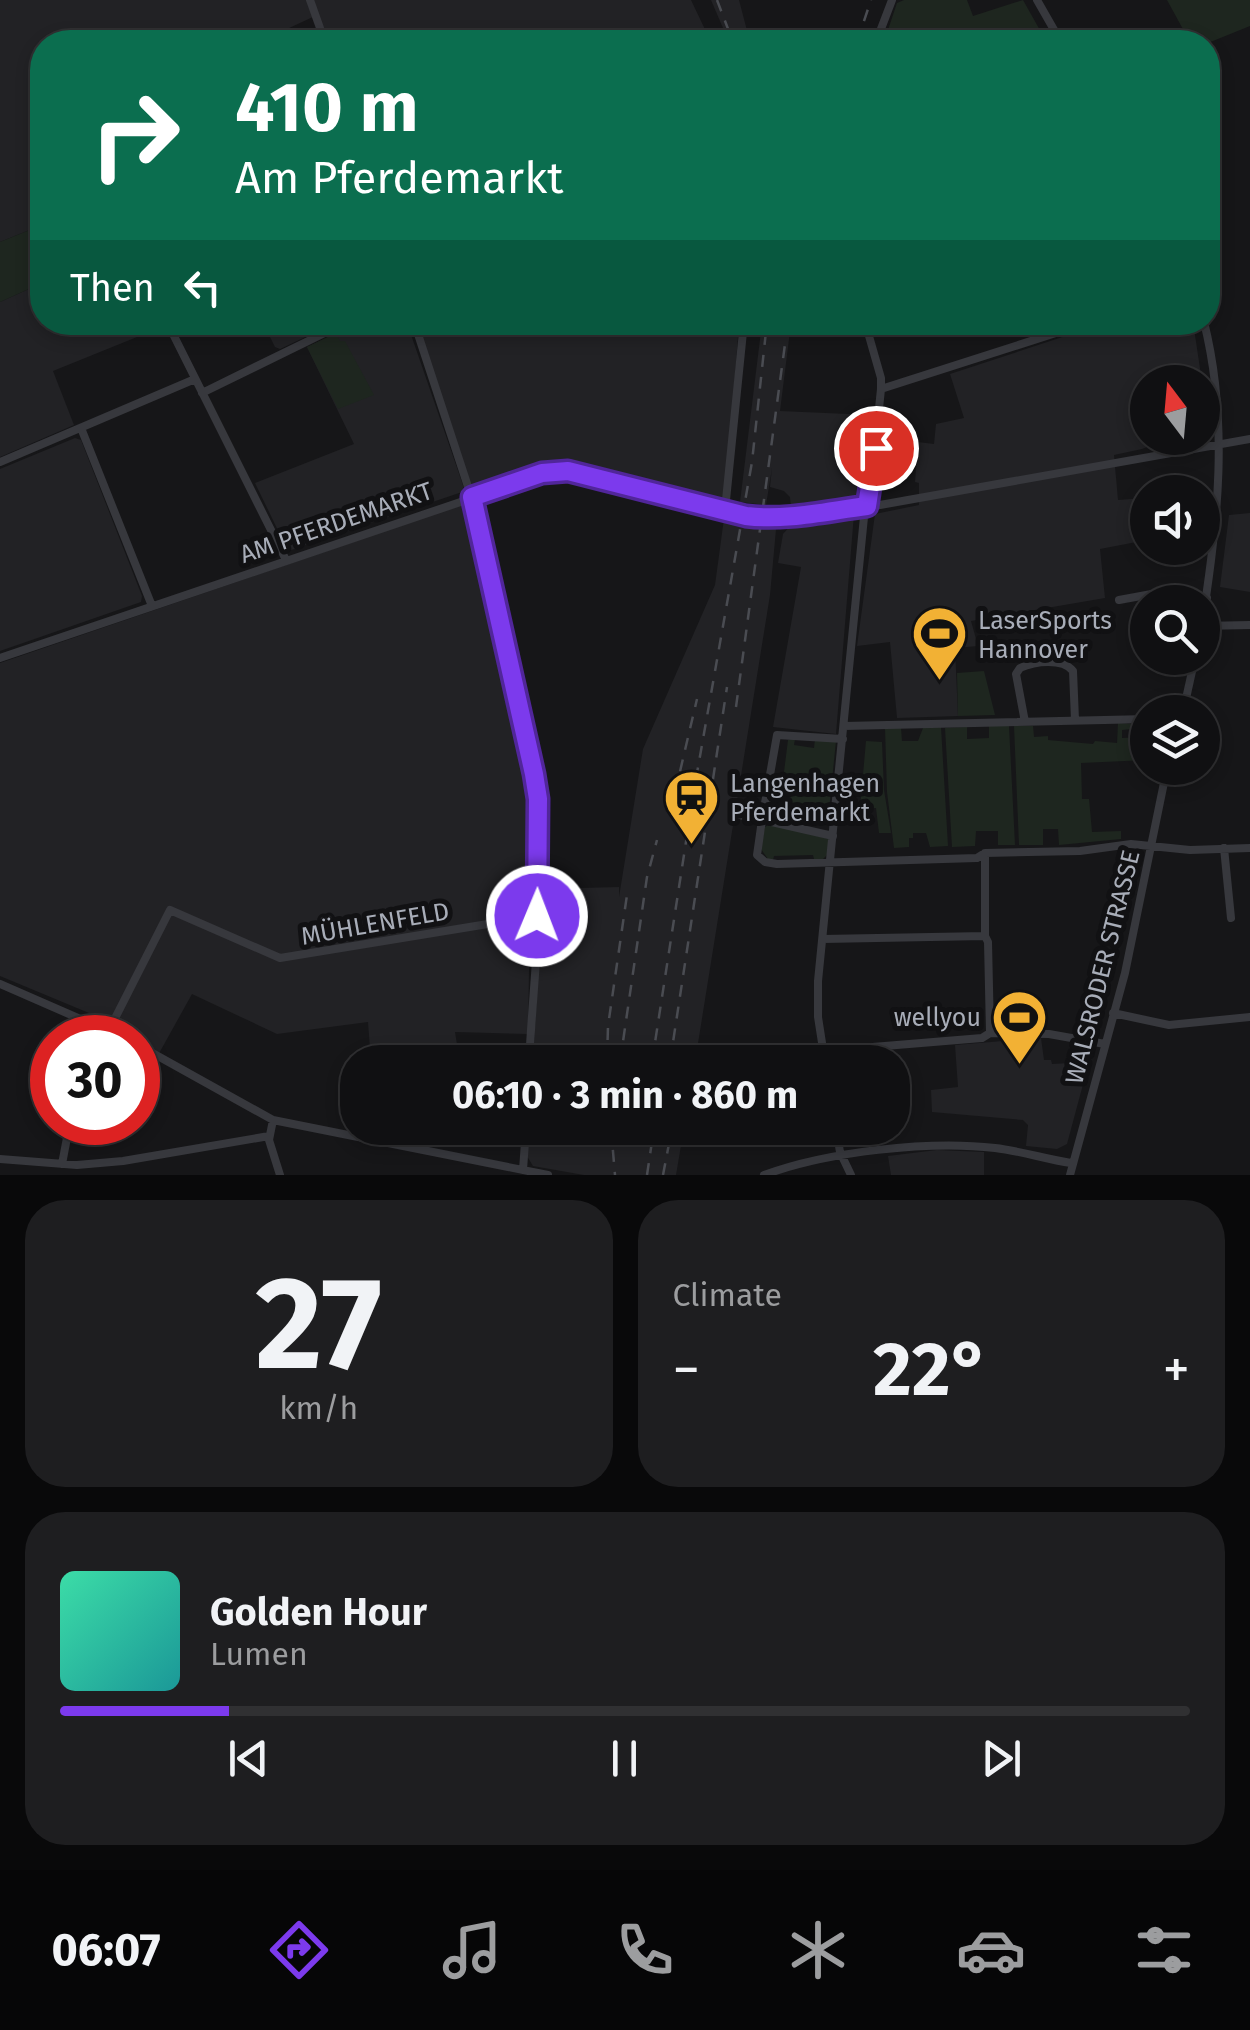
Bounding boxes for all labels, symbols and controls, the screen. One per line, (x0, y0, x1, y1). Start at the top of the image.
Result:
text: 410 m (235, 66, 419, 150)
icon: right (70, 70, 200, 200)
text: Am Pferdemarkt (235, 151, 564, 205)
icon: left (175, 260, 230, 315)
text: Then (70, 265, 155, 311)
north arrow (1130, 365, 1220, 455)
map controls (1130, 365, 1220, 785)
pin (834, 406, 919, 491)
icon: arrive (849, 421, 904, 476)
button: sound (1130, 475, 1220, 565)
street label: AM PFERDEMARKT (236, 476, 437, 570)
button: search (1130, 585, 1220, 675)
sports icon: LaserSports Hannover (909, 604, 969, 683)
place label: LaserSports Hannover (978, 606, 1112, 665)
button: layers (1130, 695, 1220, 785)
station icon: Langenhagen Pferdemarkt (661, 767, 721, 846)
place label: Langenhagen Pferdemarkt (730, 769, 880, 828)
street label: WALSRODER STRASSE (1059, 847, 1147, 1087)
position arrow (485, 864, 589, 968)
street label: MÜHLENFELD (298, 895, 452, 952)
sports icon: wellyou (990, 987, 1050, 1066)
place label: wellyou (894, 1003, 981, 1033)
speed limit sign: 30 (30, 1015, 160, 1145)
text: 06:10 · 3 min · 860 m (452, 1072, 798, 1118)
text: 27 (255, 1246, 382, 1402)
text: Climate (673, 1276, 782, 1314)
text: 22° (873, 1325, 990, 1415)
text: − (673, 1337, 700, 1403)
text: + (1163, 1337, 1190, 1403)
text: km/h (279, 1389, 358, 1427)
text: Golden Hour (210, 1589, 427, 1635)
text: Lumen (210, 1635, 308, 1673)
icon: previous (221, 1731, 276, 1786)
icon: pause (597, 1731, 652, 1786)
icon: next (974, 1731, 1029, 1786)
icon: directions (264, 1915, 334, 1985)
icon: music (437, 1915, 507, 1985)
icon: phone (610, 1915, 680, 1985)
icon: climate (783, 1915, 853, 1985)
icon: car (956, 1915, 1026, 1985)
icon: filters (1129, 1915, 1199, 1985)
text: 06:07 (52, 1923, 161, 1977)

